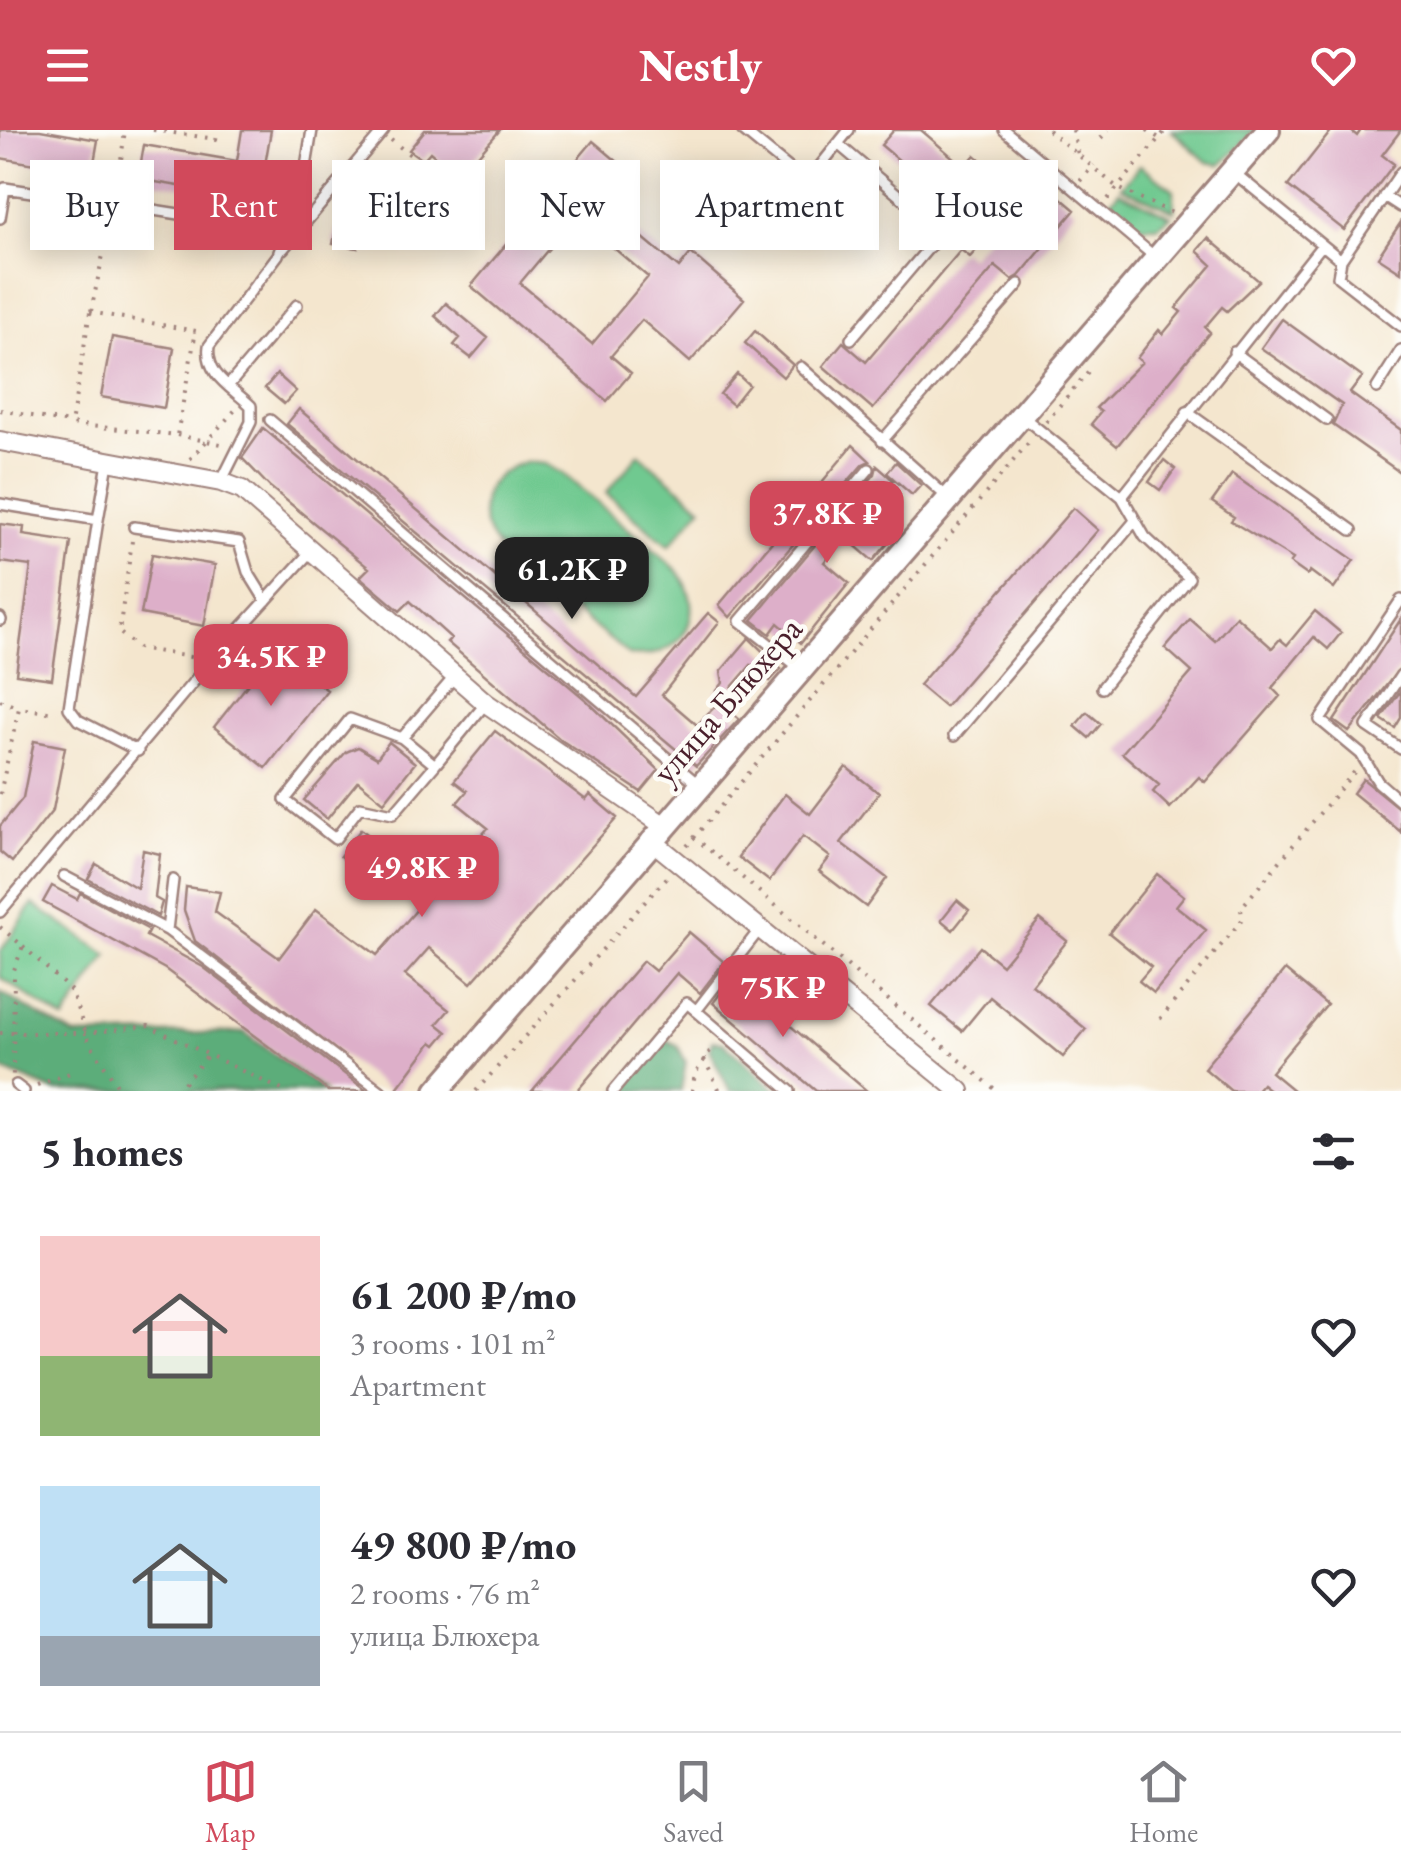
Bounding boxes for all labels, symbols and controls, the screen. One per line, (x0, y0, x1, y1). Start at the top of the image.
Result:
text: Nestly (639, 36, 762, 94)
icon: menu (40, 38, 95, 93)
icon: heart (1306, 38, 1361, 93)
chip: Buy (30, 160, 154, 250)
chip: Rent (174, 160, 312, 250)
chip: Filters (332, 160, 485, 250)
chip: New (505, 160, 640, 250)
chip: Apartment (660, 160, 879, 250)
chip: House (899, 160, 1058, 250)
pin: 37.8K ₽ (735, 481, 919, 566)
text: 37.8K ₽ (772, 492, 882, 534)
pin: 61.2K ₽ (480, 537, 664, 622)
text: 61.2K ₽ (517, 548, 627, 590)
street label: улица Блюхера (642, 607, 812, 793)
pin: 34.5K ₽ (179, 624, 363, 709)
text: 34.5K ₽ (216, 635, 326, 677)
pin: 49.8K ₽ (330, 835, 514, 920)
text: 49.8K ₽ (367, 846, 477, 888)
pin: 75K ₽ (713, 955, 853, 1040)
text: 75K ₽ (740, 966, 826, 1008)
text: 5 homes (40, 1124, 183, 1179)
icon: filters (1306, 1124, 1361, 1179)
text: 61 200 ₽/mo (350, 1267, 576, 1322)
icon: home (120, 1276, 240, 1396)
icon: heart (1306, 1309, 1361, 1364)
text: 3 rooms · 101 m² (350, 1322, 556, 1364)
text: Apartment (350, 1364, 486, 1406)
text: 49 800 ₽/mo (350, 1517, 576, 1572)
icon: home (120, 1526, 240, 1646)
icon: heart (1306, 1559, 1361, 1614)
text: 2 rooms · 76 m² (350, 1572, 540, 1614)
text: улица Блюхера (350, 1614, 539, 1656)
tab: Map (203, 1754, 258, 1850)
tab: Saved (663, 1754, 723, 1850)
tab: Home (1129, 1754, 1198, 1850)

